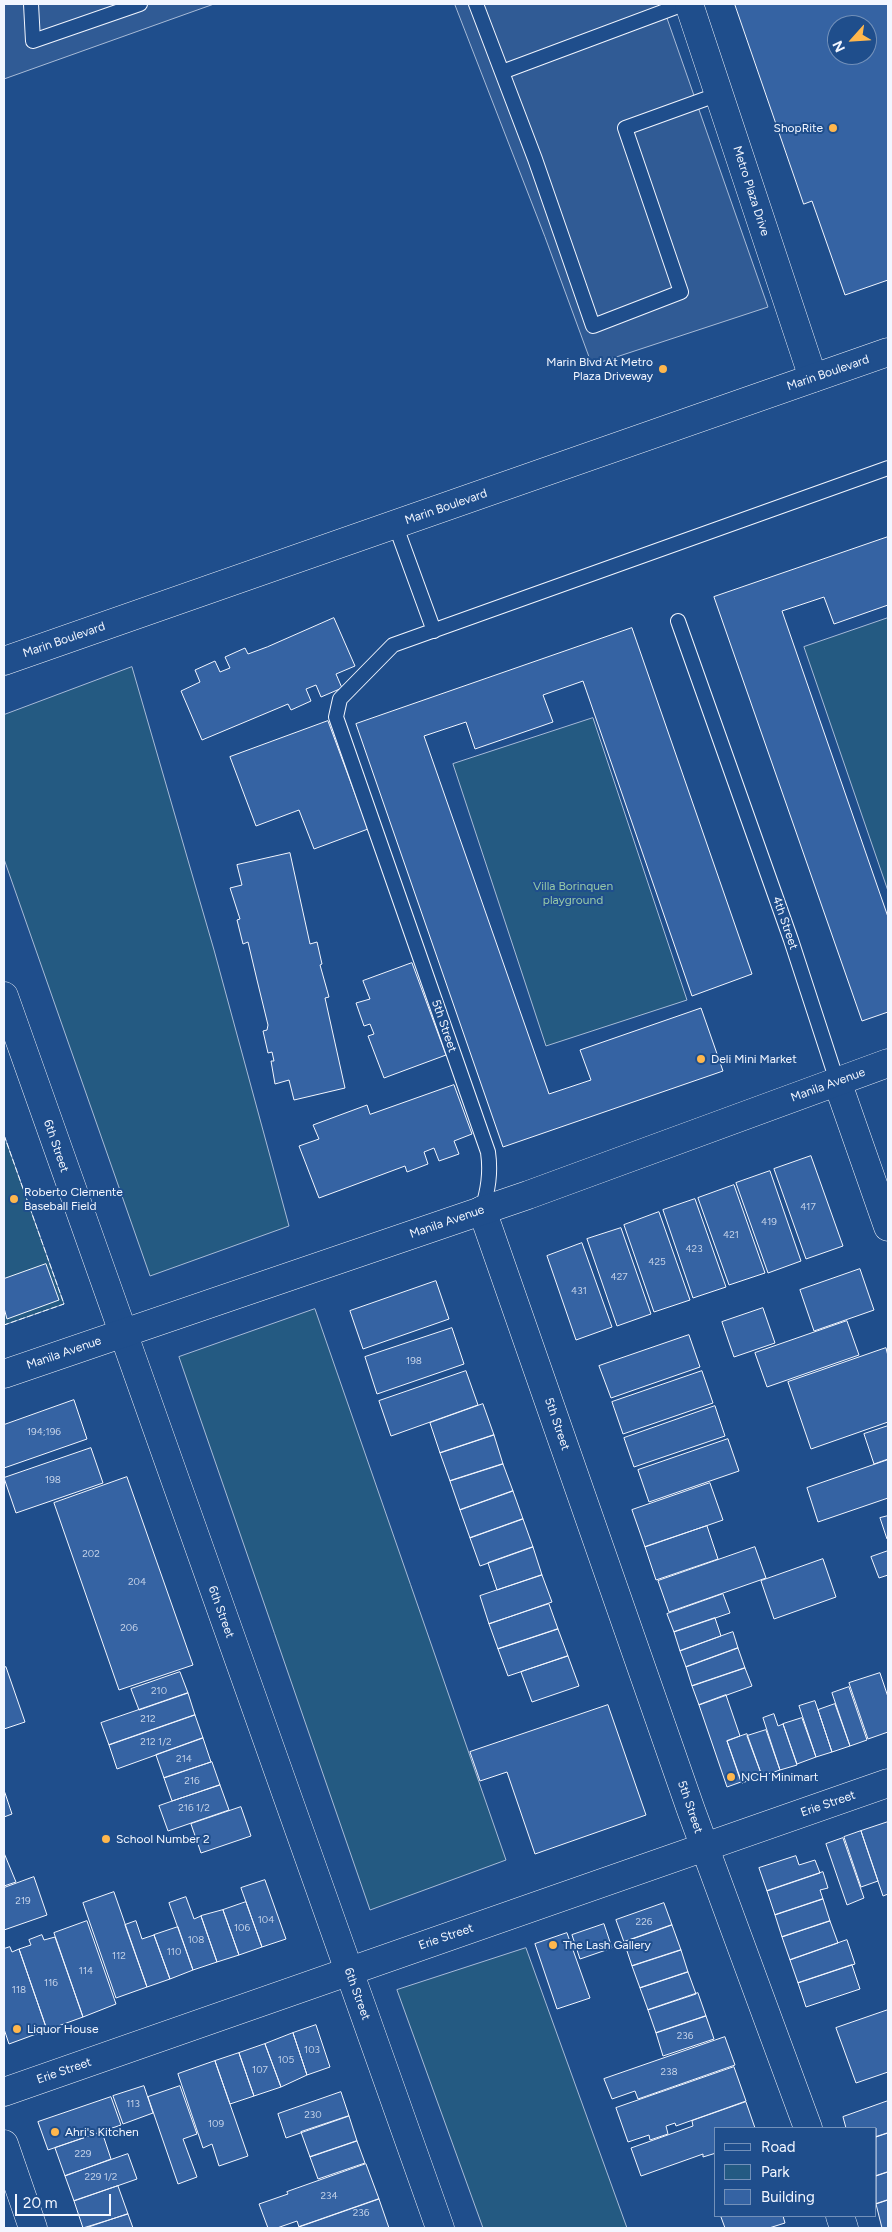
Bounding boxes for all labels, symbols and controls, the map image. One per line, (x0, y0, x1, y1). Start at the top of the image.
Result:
north arrow (827, 15, 877, 65)
text: N (829, 38, 849, 55)
place label: ShopRite (774, 121, 823, 135)
marker: ShopRite (827, 122, 839, 134)
street label: Metro Plaza Drive (730, 144, 772, 238)
street label: Marin Boulevard (785, 352, 871, 394)
place label: Marin Blvd At Metro Plaza Driveway (546, 355, 653, 383)
marker: Marin Blvd At Metro Plaza Driveway (657, 363, 669, 375)
street label: Marin Boulevard (403, 486, 489, 528)
street label: Marin Boulevard (21, 619, 107, 661)
park label: Villa Borinquen playground (533, 879, 613, 907)
street label: 4th Street (769, 895, 801, 951)
street label: 5th Street (428, 998, 460, 1054)
place label: Deli Mini Market (711, 1052, 797, 1066)
marker: Deli Mini Market (695, 1053, 707, 1065)
street label: Manila Avenue (789, 1065, 867, 1105)
street label: 6th Street (40, 1118, 72, 1174)
place label: Roberto Clemente Baseball Field (24, 1185, 123, 1213)
marker: Roberto Clemente Baseball Field (8, 1193, 20, 1205)
house number: 417 (800, 1201, 816, 1213)
street label: Manila Avenue (408, 1202, 486, 1242)
house number: 419 (761, 1216, 777, 1228)
house number: 421 (723, 1229, 739, 1241)
house number: 423 (685, 1243, 703, 1255)
house number: 425 (648, 1256, 666, 1268)
house number: 427 (610, 1271, 628, 1283)
house number: 431 (571, 1285, 587, 1297)
street label: Manila Avenue (25, 1333, 103, 1373)
house number: 198 (406, 1355, 422, 1367)
street label: 5th Street (541, 1396, 573, 1452)
house number: 194;196 (27, 1426, 61, 1438)
house number: 198 (45, 1474, 61, 1486)
house number: 202 (82, 1548, 100, 1560)
house number: 204 (128, 1576, 146, 1588)
street label: 6th Street (205, 1584, 237, 1640)
house number: 206 (120, 1622, 138, 1634)
house number: 210 (151, 1685, 167, 1697)
house number: 212 (140, 1713, 156, 1725)
house number: 212 1/2 (140, 1736, 172, 1748)
house number: 214 (176, 1753, 192, 1765)
place label: NCH Minimart (741, 1770, 818, 1784)
marker: NCH Minimart (725, 1771, 737, 1783)
house number: 216 (184, 1775, 200, 1787)
street label: 5th Street (674, 1779, 706, 1835)
street label: Erie Street (799, 1788, 857, 1820)
house number: 216 1/2 (178, 1802, 210, 1814)
place label: School Number 2 (116, 1832, 210, 1846)
marker: School Number 2 (100, 1833, 112, 1845)
house number: 219 (15, 1895, 31, 1907)
house number: 104 (258, 1914, 274, 1926)
house number: 226 (636, 1916, 652, 1928)
street label: Erie Street (417, 1921, 475, 1953)
house number: 106 (234, 1922, 250, 1934)
house number: 108 (188, 1934, 204, 1946)
place label: The Lash Gallery (563, 1938, 651, 1952)
marker: The Lash Gallery (547, 1939, 559, 1951)
house number: 110 (167, 1946, 181, 1958)
house number: 112 (112, 1950, 126, 1962)
house number: 114 (79, 1965, 93, 1977)
street label: 6th Street (341, 1966, 373, 2022)
house number: 116 (44, 1977, 58, 1989)
house number: 118 (12, 1984, 26, 1996)
place label: Liquor House (27, 2022, 98, 2036)
marker: Liquor House (11, 2023, 23, 2035)
house number: 236 (677, 2030, 693, 2042)
house number: 103 (304, 2044, 320, 2056)
house number: 105 (278, 2054, 294, 2066)
street label: Erie Street (35, 2055, 93, 2087)
house number: 107 (252, 2064, 268, 2076)
house number: 238 (660, 2066, 678, 2078)
house number: 113 (126, 2098, 140, 2110)
house number: 230 (304, 2109, 322, 2121)
house number: 109 (208, 2118, 224, 2130)
place label: Ahri's Kitchen (65, 2125, 139, 2139)
marker: Ahri's Kitchen (49, 2126, 61, 2138)
legend (714, 2127, 877, 2217)
text: Road (761, 2138, 796, 2156)
house number: 229 (75, 2148, 91, 2160)
text: Park (761, 2163, 790, 2181)
house number: 229 1/2 (85, 2171, 117, 2183)
scale bar (18, 2184, 114, 2216)
text: Building (761, 2188, 815, 2206)
house number: 234 (320, 2190, 338, 2202)
text: 20 m (23, 2194, 57, 2212)
house number: 236 (353, 2207, 369, 2219)

